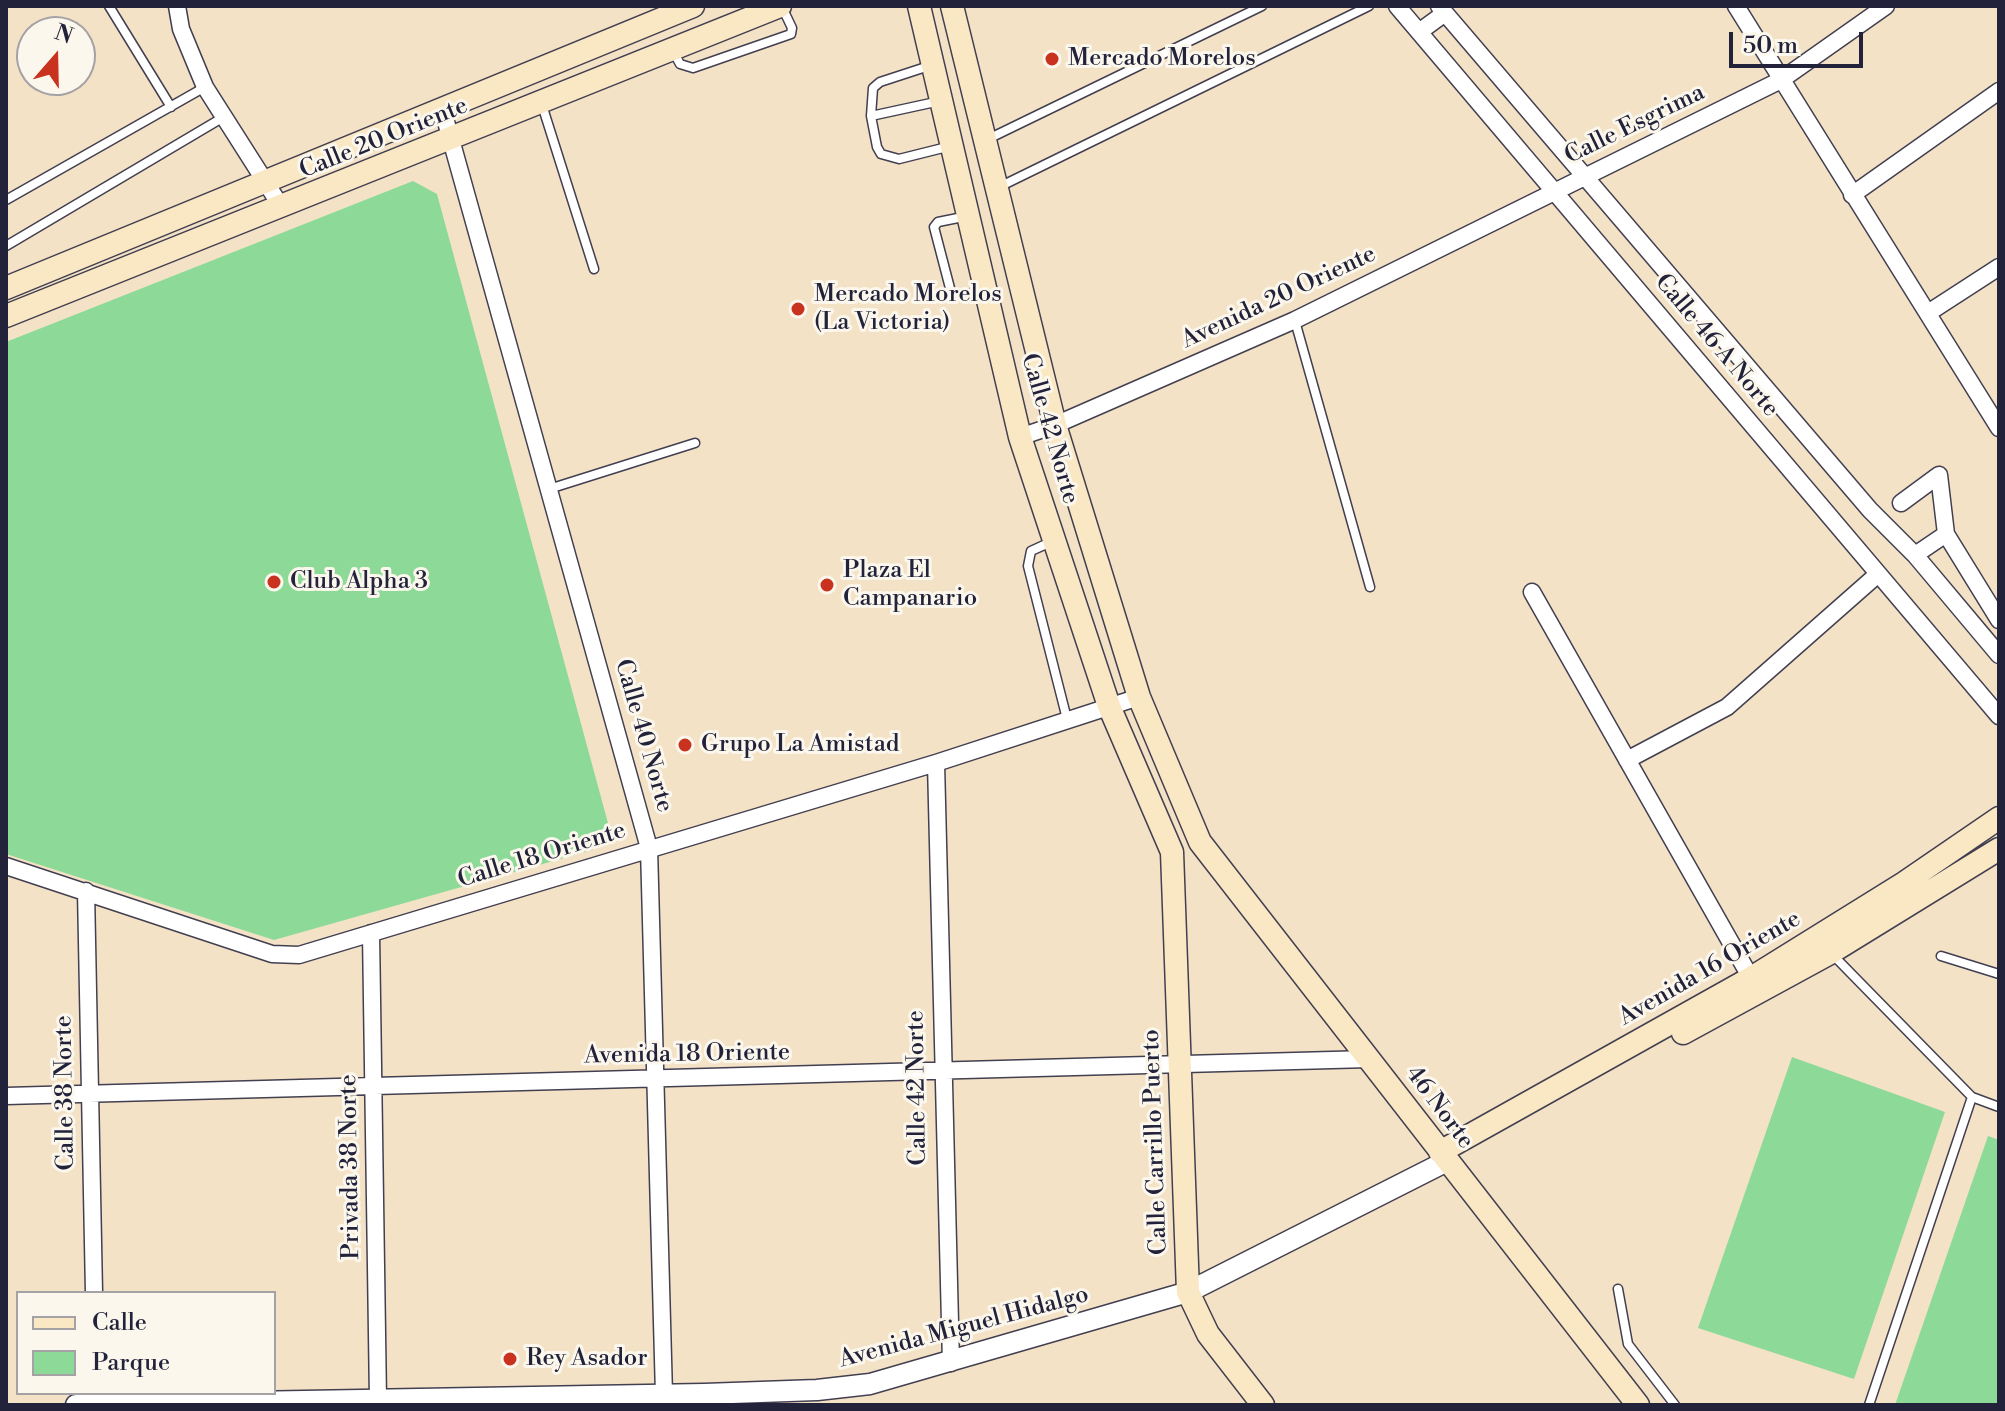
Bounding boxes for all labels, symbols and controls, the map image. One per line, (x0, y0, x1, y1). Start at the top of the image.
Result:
north arrow (16, 16, 96, 96)
scale bar (1733, 16, 1867, 66)
text: N (51, 19, 76, 51)
text: 50 m (1743, 31, 1798, 61)
place label: Mercado Morelos (1068, 45, 1256, 73)
marker: Mercado Morelos (1043, 50, 1061, 68)
street label: Calle Esgrima (1560, 79, 1710, 171)
street label: Calle 20 Oriente (296, 92, 472, 186)
street label: Avenida 20 Oriente (1177, 240, 1381, 356)
street label: Calle 46 A Norte (1648, 269, 1784, 423)
place label: Mercado Morelos (La Victoria) (814, 281, 1002, 337)
marker: Mercado Morelos (La Victoria) (789, 300, 807, 318)
street label: Calle 42 Norte (1014, 350, 1084, 508)
place label: Plaza El Campanario (843, 557, 977, 613)
place label: Club Alpha 3 (290, 568, 428, 596)
marker: Club Alpha 3 (265, 573, 283, 591)
marker: Plaza El Campanario (818, 576, 836, 594)
street label: Calle 40 Norte (607, 656, 679, 816)
place label: Grupo La Amistad (701, 731, 899, 759)
marker: Grupo La Amistad (676, 736, 694, 754)
street label: Calle 18 Oriente (455, 817, 629, 895)
street label: Avenida 16 Oriente (1614, 905, 1806, 1033)
street label: Calle 42 Norte (902, 1010, 934, 1166)
street label: Calle 38 Norte (50, 1015, 82, 1171)
street label: Calle Carrillo Puerto (1138, 1029, 1174, 1255)
street label: Avenida 18 Oriente (584, 1039, 790, 1071)
street label: 46 Norte (1399, 1061, 1479, 1155)
street label: Privada 38 Norte (335, 1074, 367, 1260)
street label: Avenida Miguel Hidalgo (836, 1281, 1092, 1375)
legend (16, 1291, 276, 1395)
text: Calle (92, 1308, 147, 1338)
place label: Rey Asador (526, 1345, 648, 1373)
text: Parque (92, 1348, 170, 1378)
marker: Rey Asador (501, 1350, 519, 1368)

